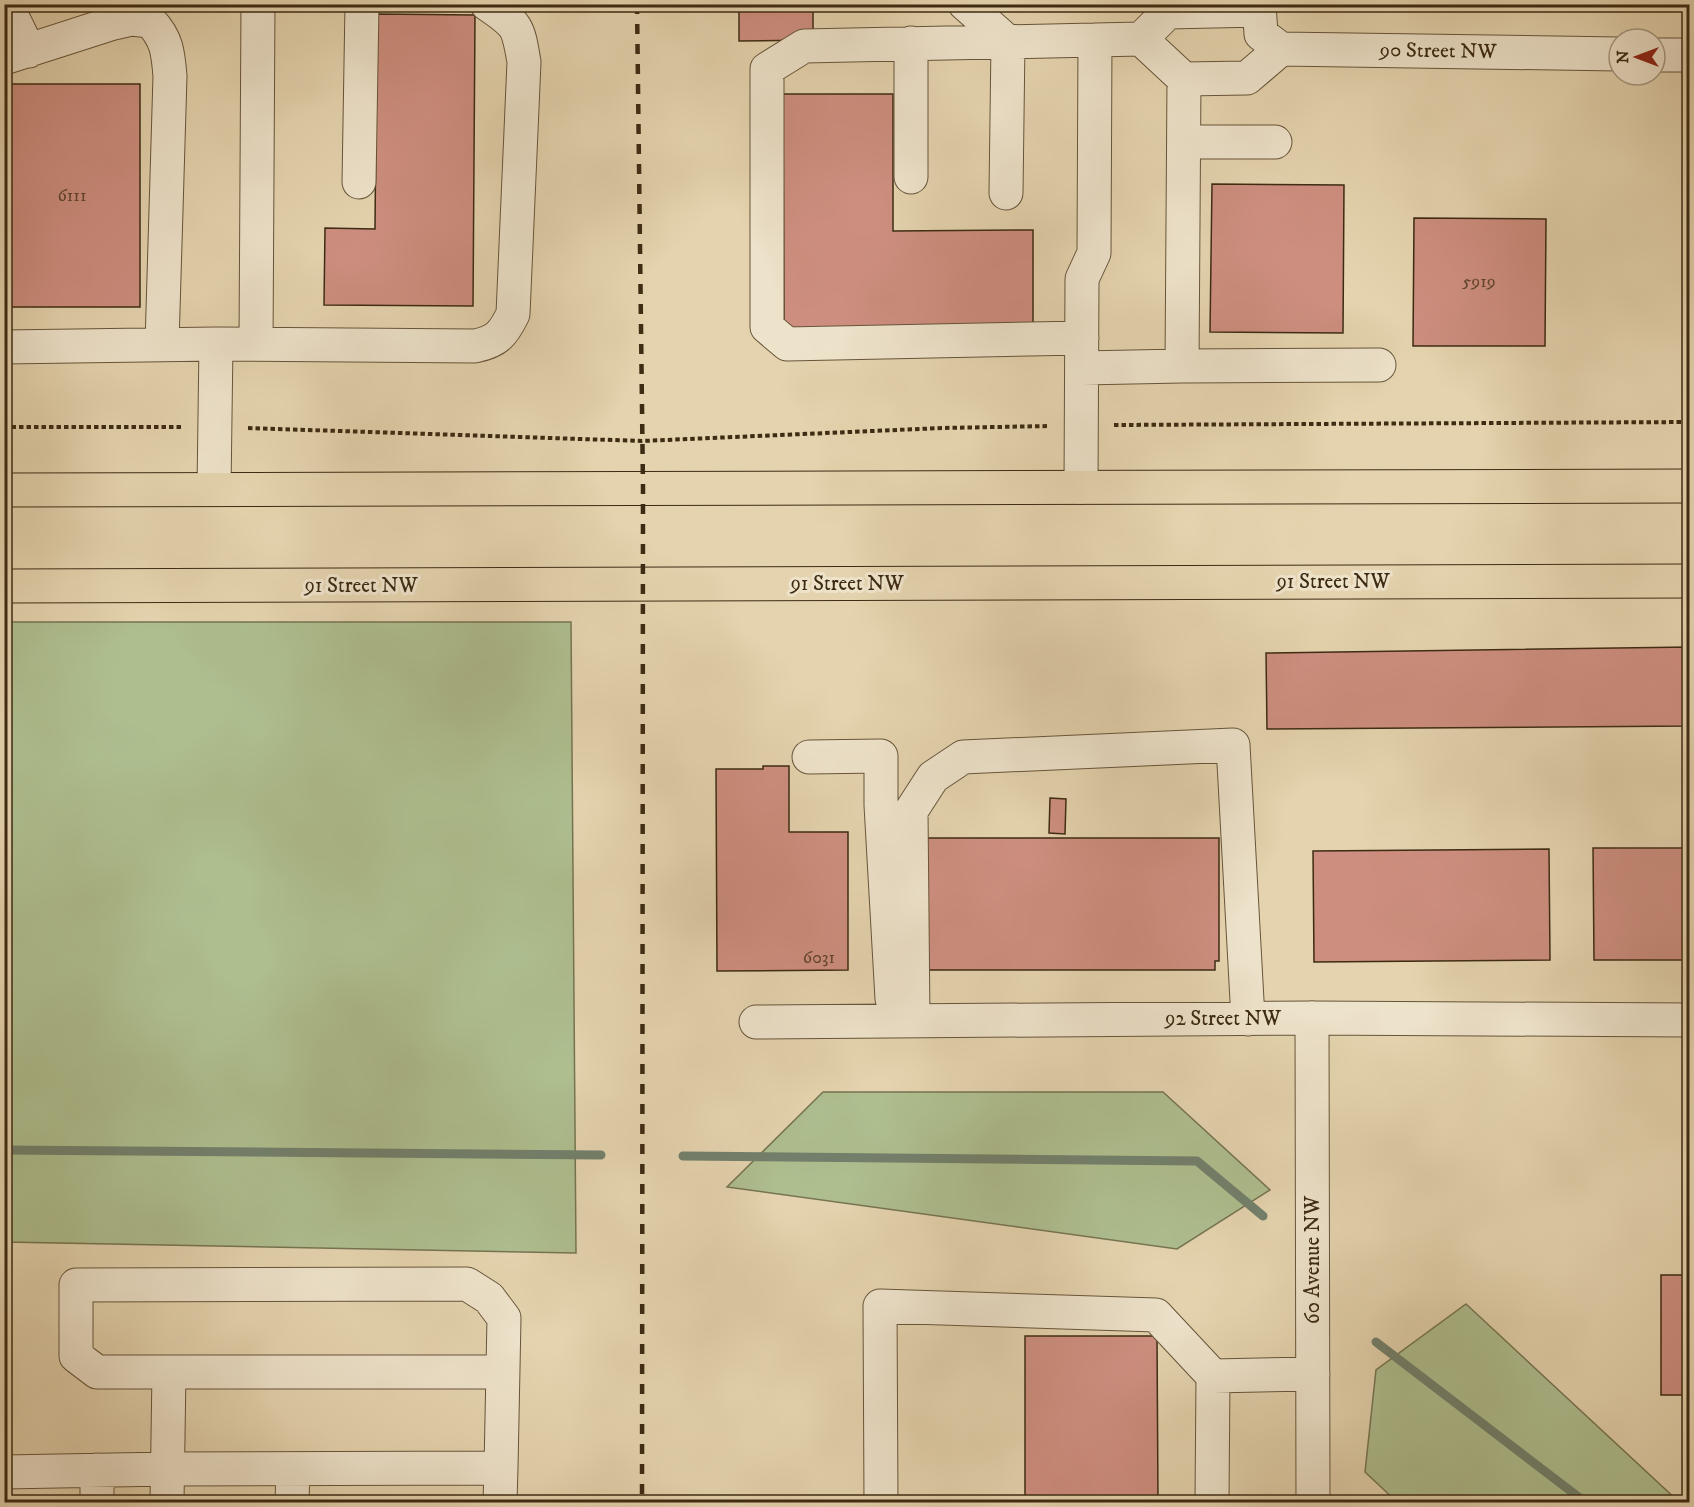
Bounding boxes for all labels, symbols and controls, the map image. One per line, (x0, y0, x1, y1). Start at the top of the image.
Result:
north arrow (1607, 27, 1667, 87)
street label: 90 Street NW (1378, 37, 1497, 65)
text: N (1613, 50, 1633, 64)
house number: 6111 (57, 185, 87, 207)
house number: 5919 (1462, 271, 1496, 293)
street label: 91 Street NW (1275, 569, 1390, 595)
street label: 91 Street NW (789, 571, 904, 597)
street label: 91 Street NW (303, 573, 418, 599)
house number: 6031 (803, 947, 835, 969)
street label: 92 Street NW (1164, 1006, 1282, 1032)
street label: 60 Avenue NW (1300, 1195, 1326, 1324)

